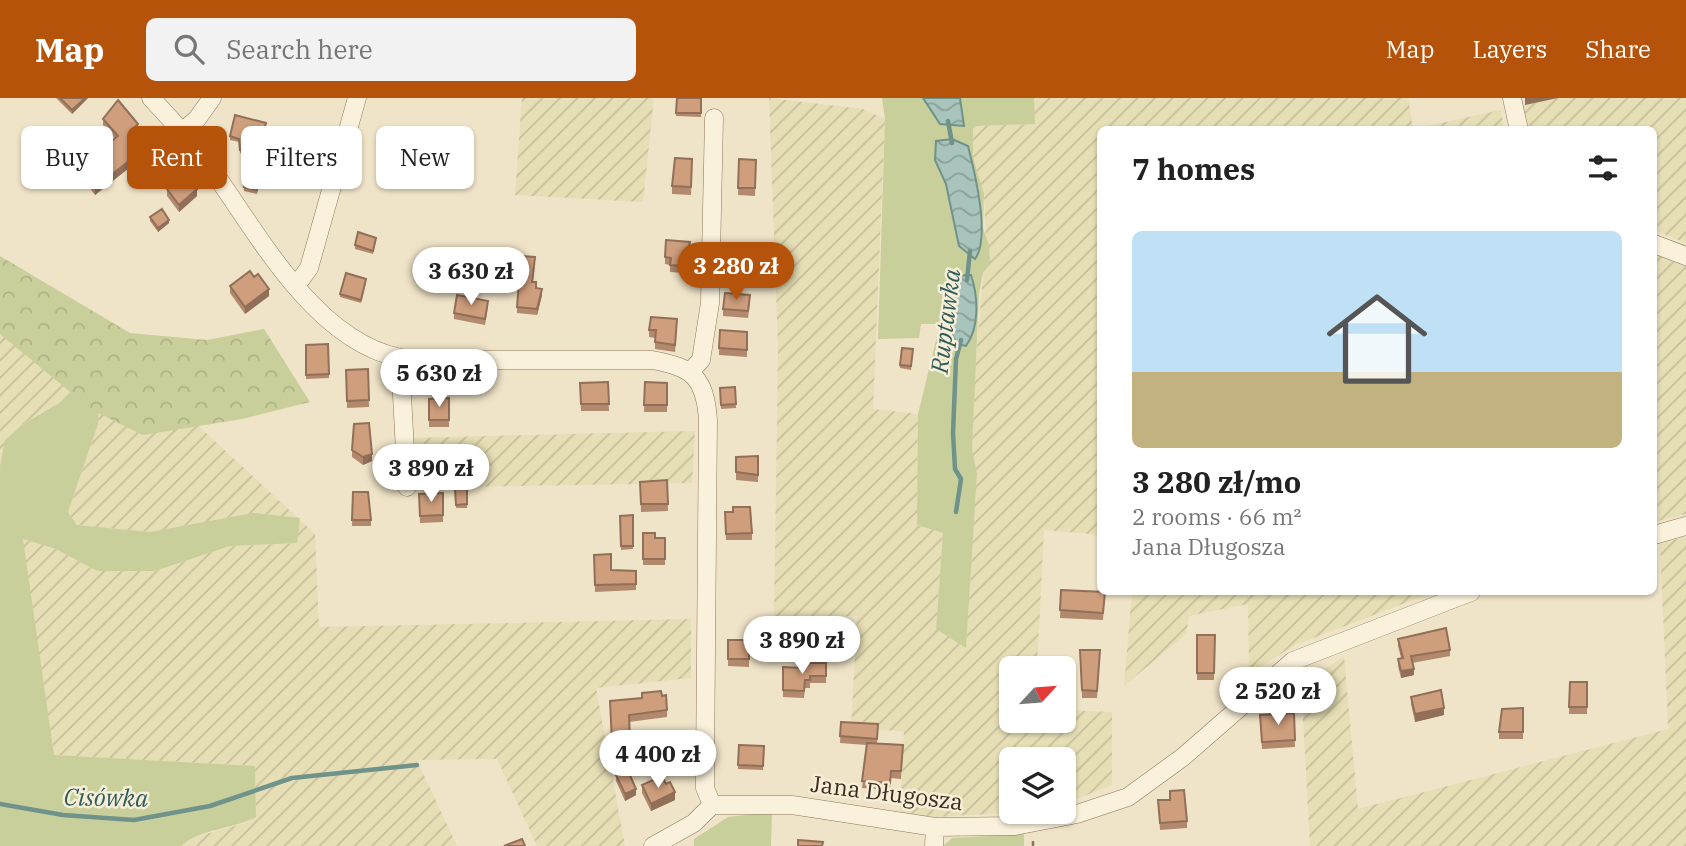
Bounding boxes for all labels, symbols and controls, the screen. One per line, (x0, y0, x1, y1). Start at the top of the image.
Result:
search box (146, 18, 636, 81)
text: Map (35, 28, 104, 71)
icon: search (170, 30, 208, 68)
text: Search here (226, 32, 373, 66)
text: Map (1386, 33, 1434, 65)
text: Layers (1472, 33, 1547, 65)
text: Share (1585, 33, 1651, 65)
chip: Buy (21, 126, 113, 189)
chip: Rent (127, 126, 227, 189)
chip: Filters (241, 126, 362, 189)
chip: New (376, 126, 474, 189)
text: 7 homes (1132, 149, 1255, 188)
icon: filters (1584, 149, 1622, 187)
pin: 3 280 zł (664, 242, 808, 302)
pin: 3 630 zł (399, 248, 543, 307)
text: 3 280 zł (693, 250, 779, 280)
text: 3 630 zł (428, 255, 514, 285)
water label: Ruptawka (923, 267, 967, 376)
icon: home (1314, 276, 1440, 402)
pin: 5 630 zł (367, 350, 511, 409)
text: 5 630 zł (396, 357, 482, 387)
pin: 3 890 zł (359, 444, 503, 504)
text: 3 890 zł (388, 452, 474, 482)
text: 3 280 zł/mo (1132, 462, 1301, 501)
text: 2 rooms · 66 m² (1132, 501, 1302, 531)
text: Jana Długosza (1132, 531, 1285, 561)
pin: 3 890 zł (730, 616, 874, 676)
text: 3 890 zł (759, 624, 845, 654)
north arrow (999, 656, 1076, 733)
map controls (999, 656, 1076, 824)
pin: 2 520 zł (1206, 668, 1350, 727)
text: 2 520 zł (1235, 675, 1321, 705)
pin: 4 400 zł (586, 730, 730, 790)
text: 4 400 zł (615, 738, 701, 768)
button: layers (999, 747, 1076, 824)
street label: Jana Długosza (809, 768, 965, 816)
water label: Cisówka (63, 780, 149, 814)

